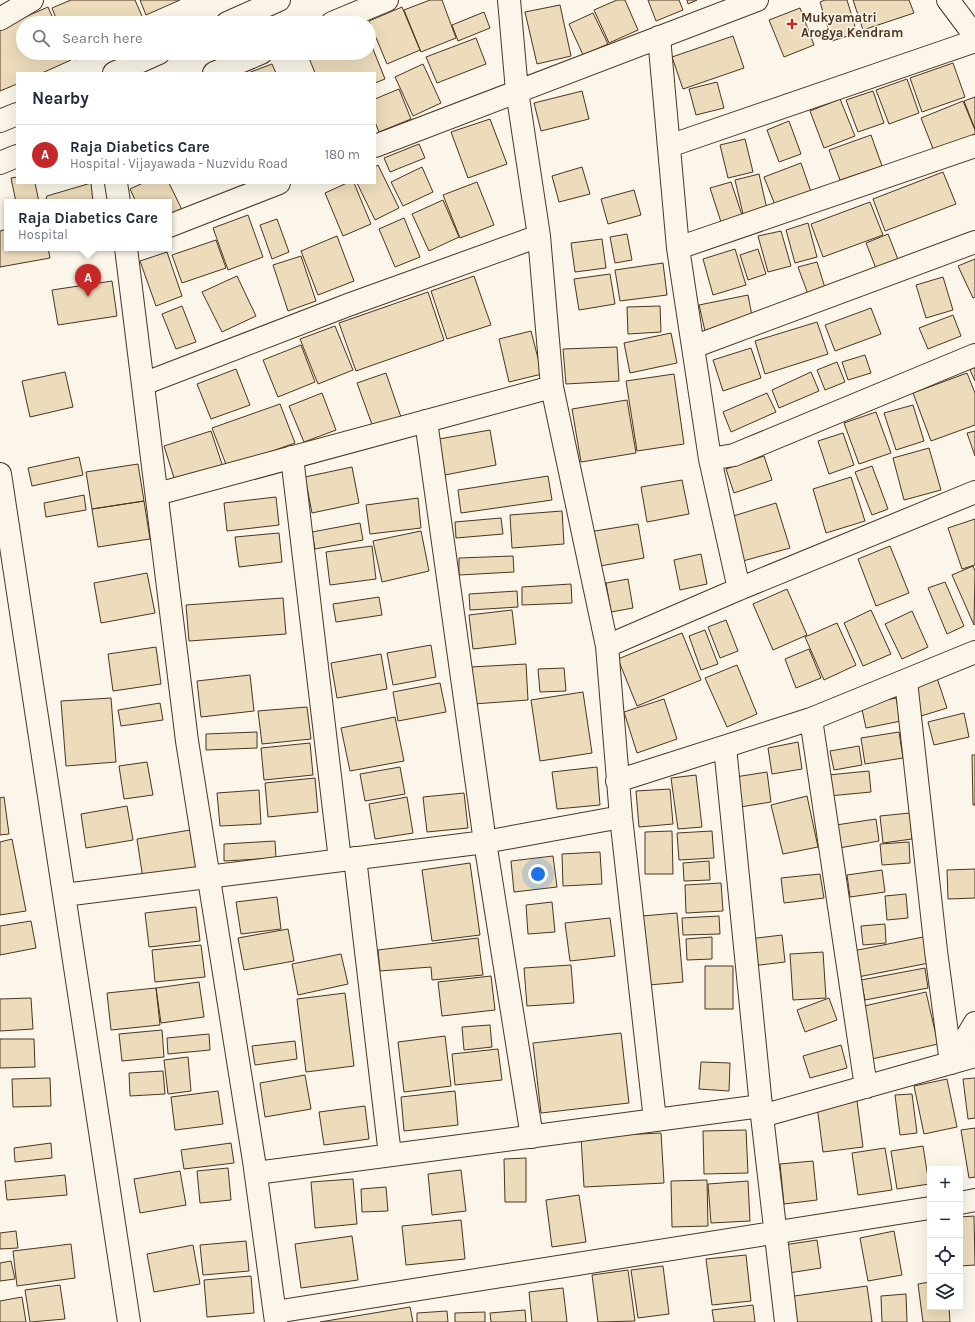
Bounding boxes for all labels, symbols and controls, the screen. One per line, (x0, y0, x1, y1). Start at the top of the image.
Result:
place label: Mukyamatri Arogya Kendram (801, 10, 903, 40)
search box (16, 16, 376, 60)
marker: Mukyamatri Arogya Kendram (786, 18, 798, 30)
icon: search (30, 27, 52, 49)
text: Search here (62, 29, 143, 47)
text: Nearby (32, 88, 89, 108)
text: Raja Diabetics Care (70, 138, 210, 156)
text: A (41, 147, 49, 162)
text: 180 m (325, 147, 360, 162)
text: Hospital · Vijayawada - Nuzvidu Road (70, 156, 288, 171)
popup (4, 199, 172, 251)
text: Raja Diabetics Care (18, 209, 158, 227)
text: Hospital (18, 227, 68, 242)
pin: A (75, 264, 101, 297)
your location (528, 864, 548, 884)
map controls (927, 1166, 963, 1310)
button: + (927, 1166, 963, 1202)
button: − (927, 1202, 963, 1238)
button: locate (927, 1238, 963, 1274)
button: layers (927, 1274, 963, 1310)

